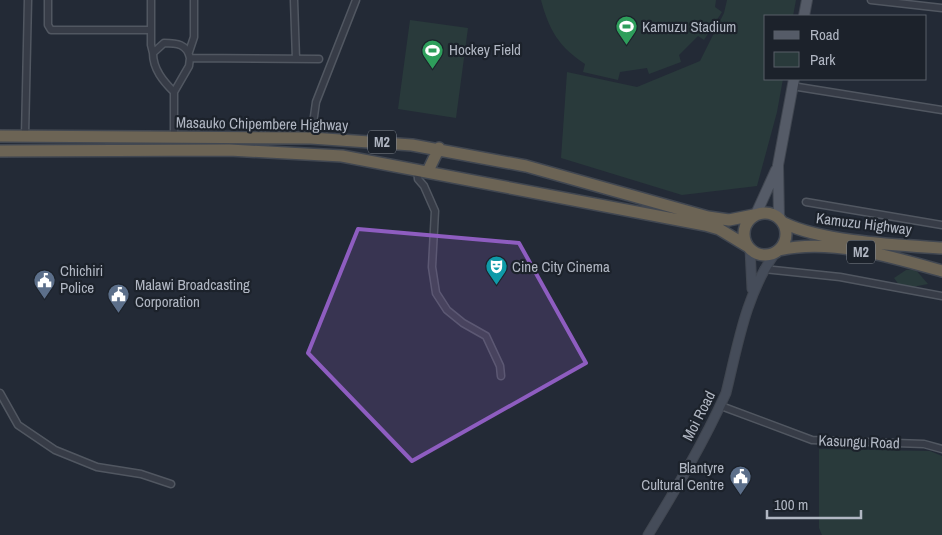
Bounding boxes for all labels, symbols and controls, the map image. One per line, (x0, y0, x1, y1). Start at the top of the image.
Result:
sports icon: Kamuzu Stadium (614, 15, 638, 46)
legend (764, 15, 927, 80)
place label: Kamuzu Stadium (642, 16, 736, 37)
text: Road (810, 24, 839, 45)
sports icon: Hockey Field (421, 38, 445, 69)
place label: Hockey Field (449, 39, 521, 60)
text: Park (810, 49, 836, 70)
street label: Masauko Chipembere Highway (176, 111, 349, 136)
road number: M2 (368, 130, 396, 154)
street label: Kamuzu Highway (815, 207, 914, 240)
road number: M2 (847, 240, 875, 264)
theatre icon: Cine City Cinema (484, 255, 508, 286)
place label: Cine City Cinema (512, 256, 610, 277)
place label: Chichiri Police (60, 260, 103, 298)
public building icon: Chichiri Police (32, 268, 56, 299)
place label: Malawi Broadcasting Corporation (135, 274, 250, 312)
public building icon: Malawi Broadcasting Corporation (107, 282, 131, 313)
street label: Moi Road (677, 387, 720, 444)
street label: Kasungu Road (818, 430, 900, 453)
place label: Blantyre Cultural Centre (641, 457, 724, 495)
public building icon: Blantyre Cultural Centre (728, 465, 752, 496)
scale bar (767, 488, 861, 520)
text: 100 m (774, 494, 808, 515)

